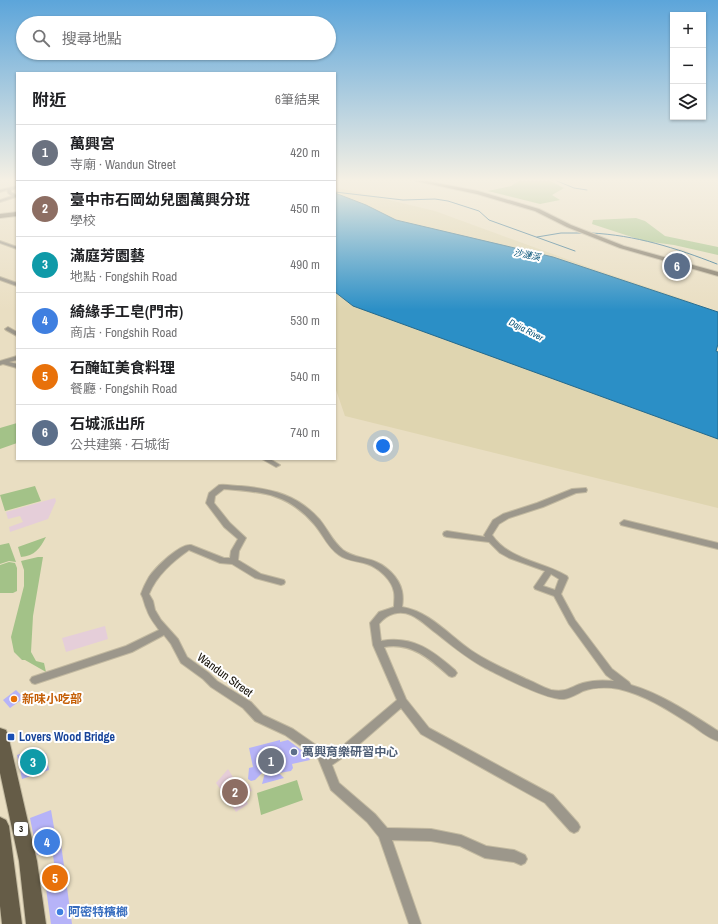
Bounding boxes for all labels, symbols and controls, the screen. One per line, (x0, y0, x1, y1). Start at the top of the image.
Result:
map controls (670, 12, 706, 120)
button: + (670, 12, 706, 48)
search box (16, 16, 336, 60)
icon: search (30, 27, 52, 49)
text: 搜尋地點 (62, 28, 122, 49)
button: − (670, 48, 706, 84)
button: layers (670, 84, 706, 120)
text: 附近 (32, 88, 66, 111)
text: 6筆結果 (275, 91, 320, 108)
text: 萬興宮 (70, 133, 115, 154)
text: 1 (42, 144, 48, 161)
text: 420 m (290, 144, 320, 161)
text: 寺廟 · Wandun Street (70, 156, 176, 173)
text: 臺中市石岡幼兒園萬興分班 (70, 189, 250, 210)
text: 2 (42, 200, 48, 217)
text: 450 m (290, 200, 320, 217)
text: 學校 (70, 212, 96, 229)
text: 滿庭芳園藝 (70, 245, 145, 266)
water label: 沙漣溪 (513, 247, 543, 264)
pin: 6 (664, 251, 690, 281)
text: 3 (42, 256, 48, 273)
text: 490 m (290, 256, 320, 273)
text: 地點 · Fongshih Road (70, 268, 177, 285)
text: 綺緣手工皂(門市) (70, 301, 183, 322)
text: 4 (42, 312, 48, 329)
text: 530 m (290, 312, 320, 329)
water label: Dajia River (507, 316, 546, 344)
text: 商店 · Fongshih Road (70, 324, 177, 341)
text: 石醃缸美食料理 (70, 357, 175, 378)
text: 5 (42, 368, 48, 385)
text: 540 m (290, 368, 320, 385)
text: 餐廳 · Fongshih Road (70, 380, 177, 397)
text: 石城派出所 (70, 413, 145, 434)
text: 6 (42, 424, 48, 441)
text: 740 m (290, 424, 320, 441)
text: 公共建築 · 石城街 (70, 436, 170, 453)
your location (373, 436, 393, 456)
street label: Wandun Street (194, 649, 256, 701)
place label: 新味小吃部 (22, 691, 82, 707)
marker: 新味小吃部 (9, 694, 19, 704)
place label: Lovers Wood Bridge (19, 729, 116, 745)
marker: Lovers Wood Bridge (6, 732, 16, 742)
place label: 萬興育樂研習中心 (302, 744, 398, 760)
pin: 1 (258, 746, 284, 776)
pin: 3 (20, 747, 46, 777)
marker: 萬興育樂研習中心 (289, 747, 299, 757)
pin: 2 (222, 777, 248, 807)
road number: 3 (14, 822, 28, 836)
pin: 4 (34, 827, 60, 857)
pin: 5 (42, 863, 68, 893)
place label: 阿密特檳榔 (68, 904, 128, 920)
marker: 阿密特檳榔 (55, 907, 65, 917)

